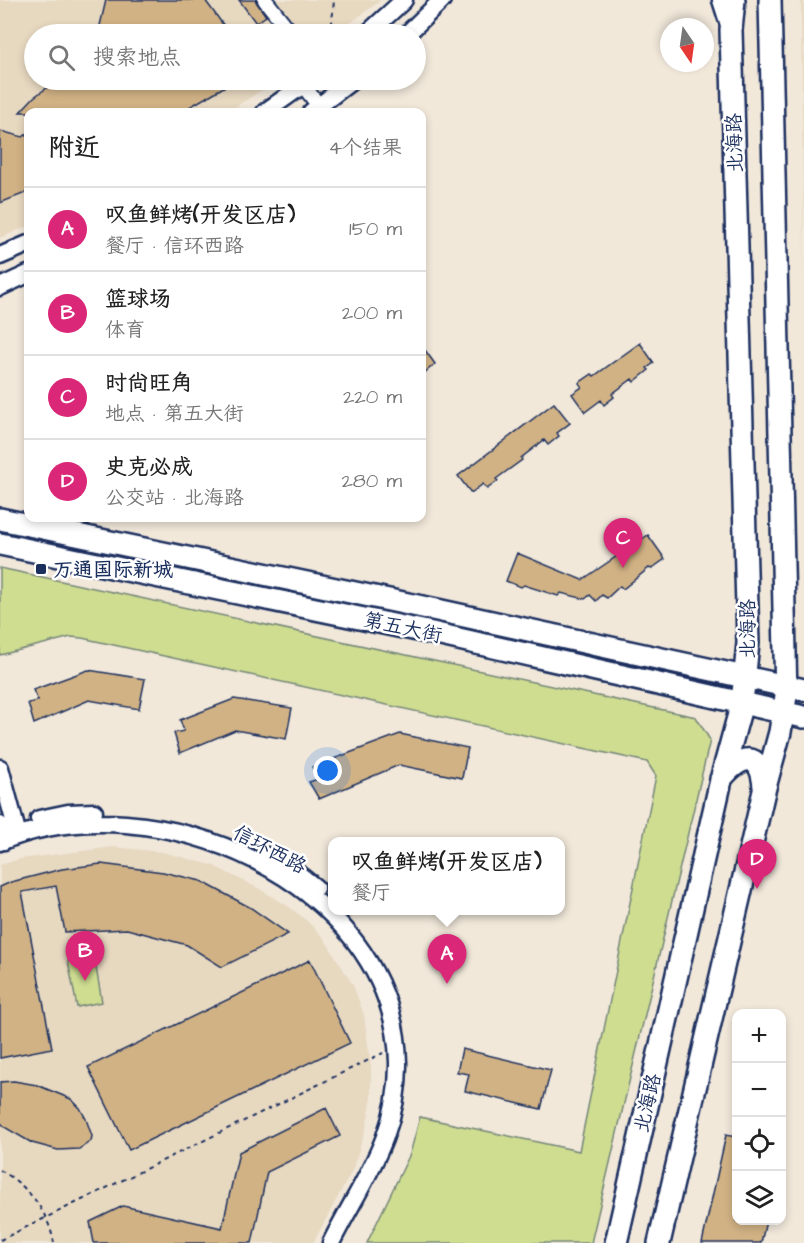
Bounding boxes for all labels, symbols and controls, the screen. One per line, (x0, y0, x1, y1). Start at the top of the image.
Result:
north arrow (660, 18, 714, 72)
search box (24, 24, 426, 90)
icon: search (45, 41, 78, 74)
text: 搜索地点 (93, 42, 181, 73)
street label: 北海路 (720, 111, 750, 173)
text: 附近 (48, 130, 100, 166)
text: 4个结果 (328, 134, 402, 162)
text: 叹鱼鲜烤(开发区店) (105, 200, 295, 231)
text: A (61, 215, 74, 243)
text: 150 m (349, 215, 402, 243)
text: 餐厅 · 信环西路 (105, 232, 244, 260)
text: 篮球场 (105, 284, 171, 315)
text: B (60, 299, 75, 327)
text: 200 m (342, 299, 402, 327)
text: 体育 (105, 316, 145, 344)
text: 时尚旺角 (105, 368, 193, 399)
text: C (60, 383, 75, 411)
text: 220 m (343, 383, 402, 411)
text: 地点 · 第五大街 (105, 400, 244, 428)
text: 史克必成 (105, 452, 193, 483)
text: D (61, 467, 74, 495)
text: 280 m (341, 467, 402, 495)
text: 公交站 · 北海路 (105, 484, 244, 512)
pin: C (604, 518, 642, 568)
place label: 万通国际新城 (53, 556, 173, 584)
marker: 万通国际新城 (34, 562, 48, 576)
street label: 北海路 (734, 598, 762, 659)
street label: 第五大街 (361, 606, 445, 650)
your location (313, 756, 342, 785)
street label: 信环西路 (228, 819, 312, 881)
popup (328, 837, 565, 915)
pin: D (738, 840, 777, 889)
text: 叹鱼鲜烤(开发区店) (351, 847, 542, 878)
text: 餐厅 (351, 879, 391, 907)
pin: B (66, 932, 104, 981)
pin: A (428, 934, 466, 984)
map controls (732, 1009, 786, 1225)
button: + (732, 1009, 786, 1063)
button: − (732, 1063, 786, 1117)
street label: 北海路 (628, 1070, 669, 1136)
button: locate (732, 1117, 786, 1171)
button: layers (732, 1171, 786, 1225)

